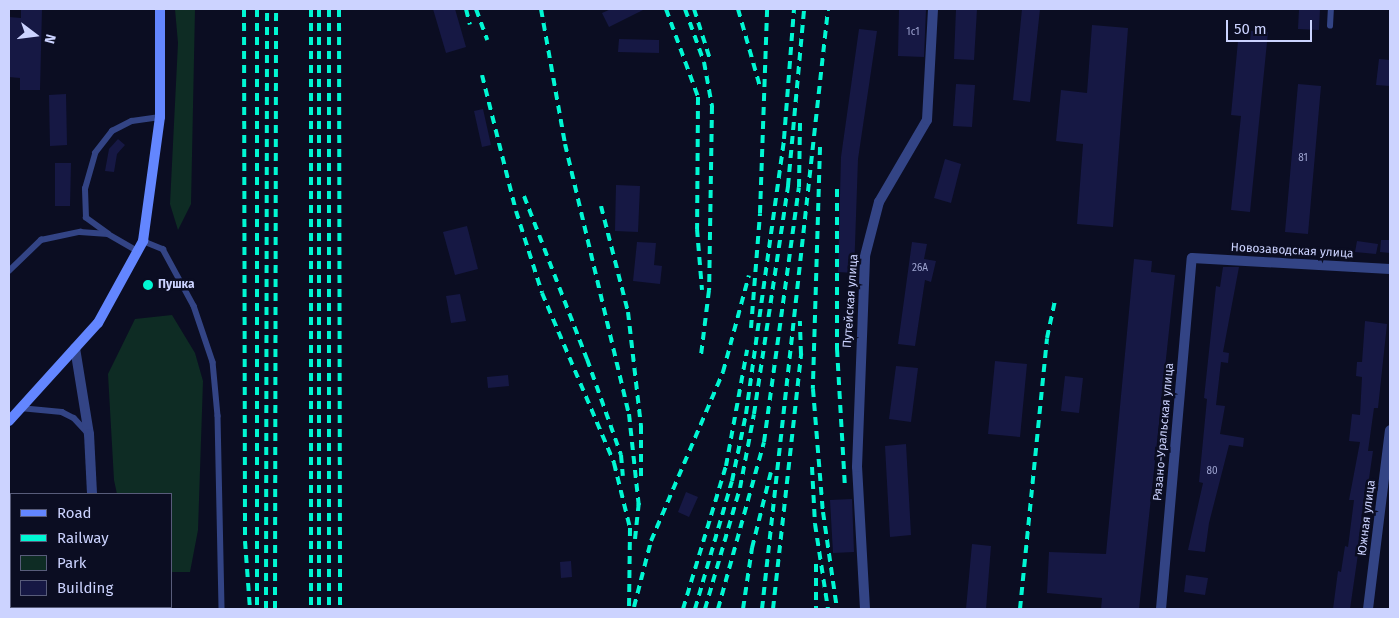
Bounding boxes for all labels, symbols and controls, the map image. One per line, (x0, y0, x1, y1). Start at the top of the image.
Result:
north arrow (10, 10, 60, 60)
scale bar (1229, 10, 1315, 42)
text: 50 m (1234, 20, 1267, 38)
house number: 1с1 (906, 27, 920, 39)
text: N (41, 32, 59, 46)
house number: 81 (1298, 153, 1308, 165)
street label: Новозаводская улица (1230, 241, 1354, 261)
street label: Путейская улица (841, 253, 861, 349)
house number: 26А (912, 263, 928, 275)
place label: Пушка (158, 278, 195, 292)
marker: Пушка (142, 279, 154, 291)
street label: Рязано-Уральская улица (1151, 362, 1177, 502)
house number: 80 (1206, 466, 1218, 478)
street label: Южная улица (1355, 479, 1379, 557)
legend (10, 493, 172, 608)
text: Road (57, 504, 92, 522)
text: Railway (57, 529, 109, 547)
text: Park (57, 554, 87, 572)
text: Building (57, 579, 113, 597)

